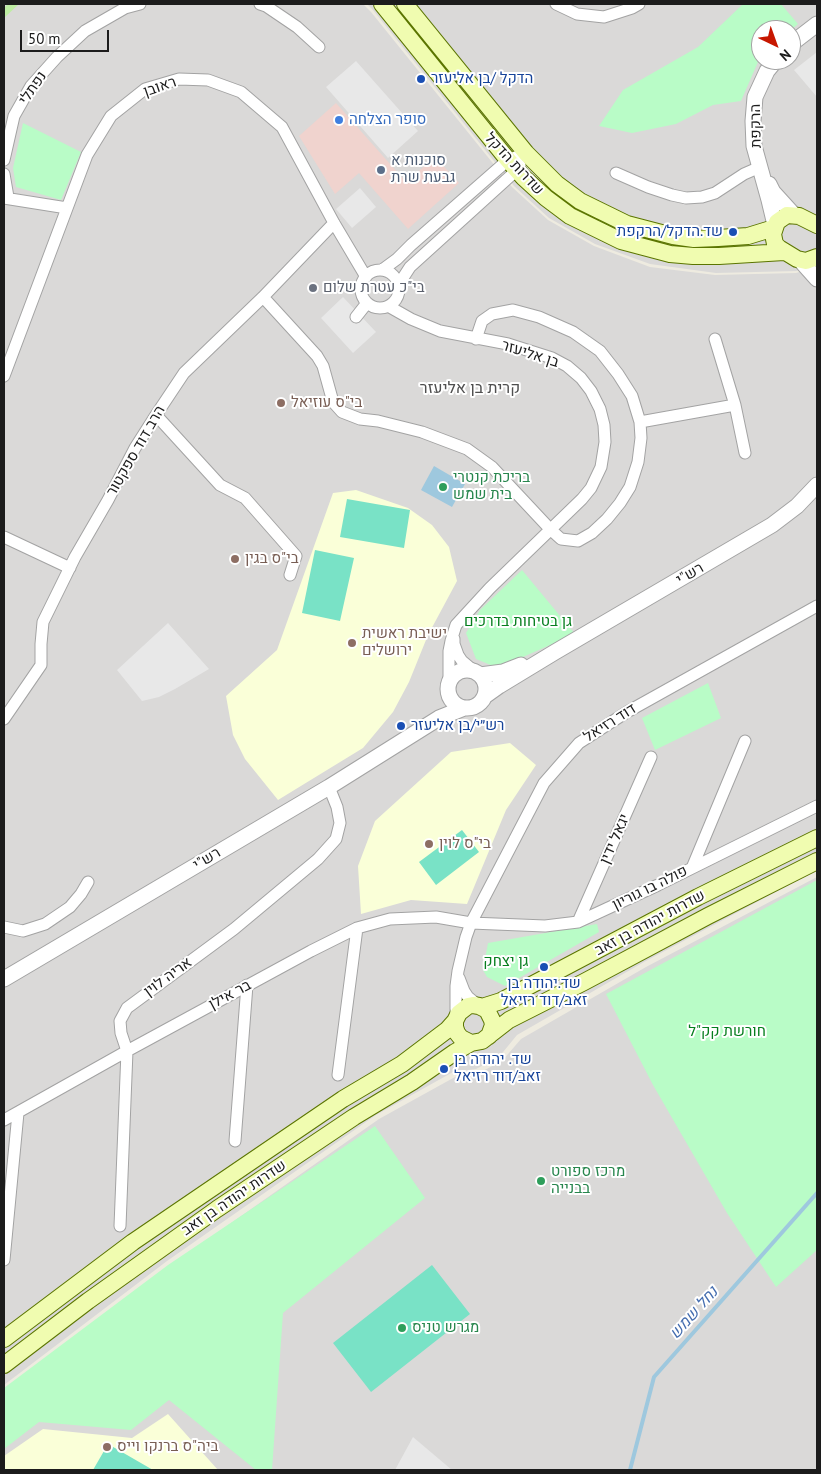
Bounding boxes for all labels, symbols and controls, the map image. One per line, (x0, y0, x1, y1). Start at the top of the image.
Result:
scale bar (22, 20, 111, 52)
north arrow (751, 20, 801, 70)
text: 50 m (28, 29, 61, 48)
text: N (776, 46, 795, 65)
street label: נפתלי (15, 68, 51, 108)
place label: הדקל /בן אליעזר (431, 70, 533, 88)
street label: ראובן (141, 73, 179, 101)
marker: הדקל /בן אליעזר (415, 73, 427, 85)
street label: הרקפת (747, 104, 765, 148)
place label: סופר הצלחה (349, 111, 426, 129)
marker: סופר הצלחה (333, 114, 345, 126)
street label: שדרות הדקל (481, 129, 547, 199)
place label: סוכנות א גבעת שרת (391, 152, 455, 187)
marker: סוכנות א גבעת שרת (375, 164, 387, 176)
place label: שד.הדקל/הרקפת (617, 223, 723, 241)
marker: שד.הדקל/הרקפת (727, 226, 739, 238)
place label: בי"כ עטרת שלום (323, 279, 425, 297)
marker: בי"כ עטרת שלום (307, 282, 319, 294)
street label: בן אליעזר (499, 336, 561, 372)
district label: קרית בן אליעזר (420, 378, 520, 398)
place label: בי"ס עוזיאל (291, 394, 362, 412)
marker: בי"ס עוזיאל (275, 397, 287, 409)
street label: הרב דוד ספקטור (103, 403, 169, 499)
place label: בריכת קנטרי בית שמש (453, 469, 530, 504)
marker: בריכת קנטרי בית שמש (437, 481, 449, 493)
place label: בי"ס בגין (245, 550, 299, 568)
marker: בי"ס בגין (229, 553, 241, 565)
street label: רש"י (673, 559, 707, 589)
park label: גן בטיחות בדרכים (464, 613, 572, 631)
place label: ישיבת ראשית ירושלים (362, 625, 447, 660)
marker: ישיבת ראשית ירושלים (346, 637, 358, 649)
street label: דוד רזיאל (580, 700, 640, 746)
place label: רש״י/בן אליעזר (411, 717, 504, 735)
marker: רש״י/בן אליעזר (395, 720, 407, 732)
street label: יגאל ידין (596, 811, 634, 867)
place label: בי"ס לוין (439, 835, 491, 853)
marker: בי"ס לוין (423, 838, 435, 850)
street label: רש"י (190, 844, 224, 874)
street label: פולה בו גוריון (609, 862, 691, 914)
street label: שדרות יהודה בן זאב (592, 886, 708, 960)
street label: אריה לוין (140, 953, 196, 1001)
park label: גן יצחק (483, 953, 529, 971)
marker: שד.יהודה בן זאב/דוד רזיאל (538, 961, 550, 973)
place label: שד.יהודה בן זאב/דוד רזיאל (501, 975, 587, 1010)
street label: בר אילן (206, 976, 254, 1014)
park label: חורשת קק"ל (688, 1023, 766, 1041)
place label: שד. יהודה בן זאב/דוד רזיאל (454, 1051, 541, 1086)
marker: שד. יהודה בן זאב/דוד רזיאל (438, 1063, 450, 1075)
street label: שדרות יהודה בן זאב (178, 1156, 290, 1240)
place label: מרכז ספורט בבנייה (551, 1163, 625, 1198)
marker: מרכז ספורט בבנייה (535, 1175, 547, 1187)
water label: נחל שמש (666, 1283, 722, 1343)
place label: מגרש טניס (412, 1319, 479, 1337)
marker: מגרש טניס (396, 1322, 408, 1334)
place label: ביה"ס ברנקו וייס (117, 1438, 218, 1456)
marker: ביה"ס ברנקו וייס (101, 1441, 113, 1453)

